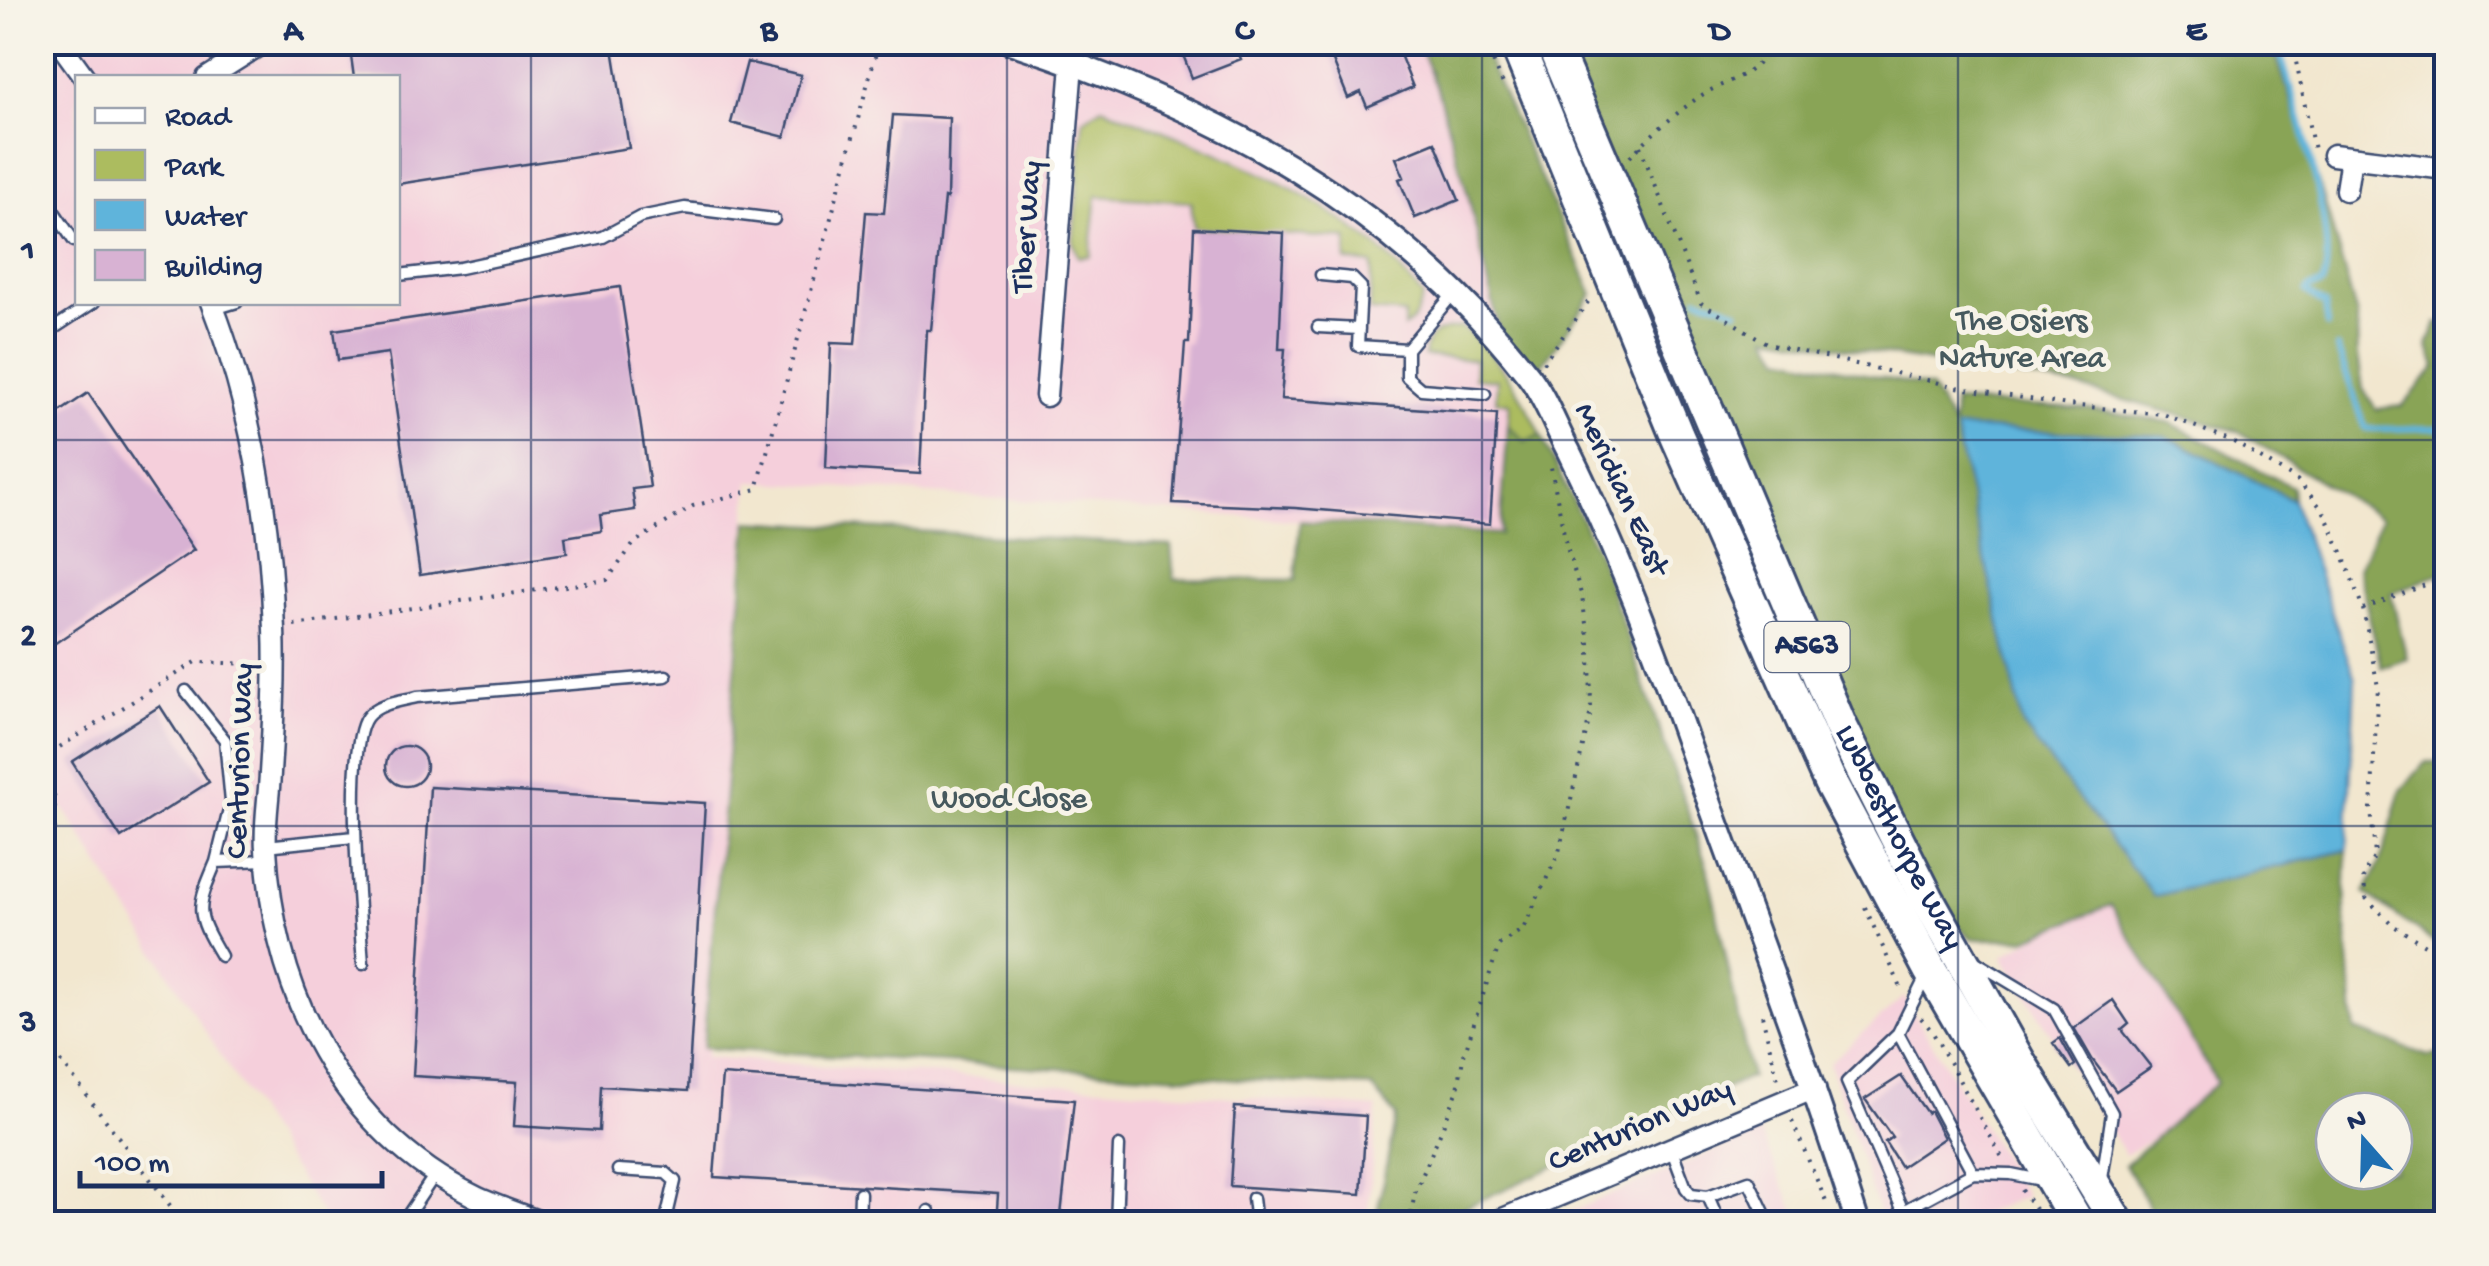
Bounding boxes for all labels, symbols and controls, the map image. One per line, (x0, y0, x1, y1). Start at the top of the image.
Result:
text: A (283, 14, 305, 52)
text: B (760, 14, 779, 52)
text: C (1235, 14, 1255, 52)
text: D (1707, 14, 1732, 52)
text: E (2186, 14, 2208, 52)
legend (75, 75, 400, 305)
text: Road (165, 102, 233, 137)
text: Park (164, 152, 225, 187)
street label: Tiber Way (1005, 159, 1053, 296)
text: Water (165, 202, 248, 237)
text: 1 (21, 234, 34, 272)
text: Building (164, 252, 263, 287)
park label: The Osiers Nature Area (1939, 304, 2107, 379)
street label: Meridian East (1564, 398, 1678, 585)
text: 2 (20, 619, 36, 657)
road number: A563 (1764, 622, 1850, 672)
street label: Centurion Way (220, 662, 264, 859)
street label: Lubbesthorpe Way (1824, 719, 1972, 957)
park label: Wood Close (931, 782, 1088, 820)
text: 3 (19, 1005, 36, 1043)
street label: Centurion Way (1544, 1071, 1739, 1183)
north arrow (2314, 1091, 2414, 1191)
text: N (2343, 1103, 2371, 1140)
scale bar (80, 1126, 382, 1188)
text: 100 m (94, 1148, 170, 1183)

